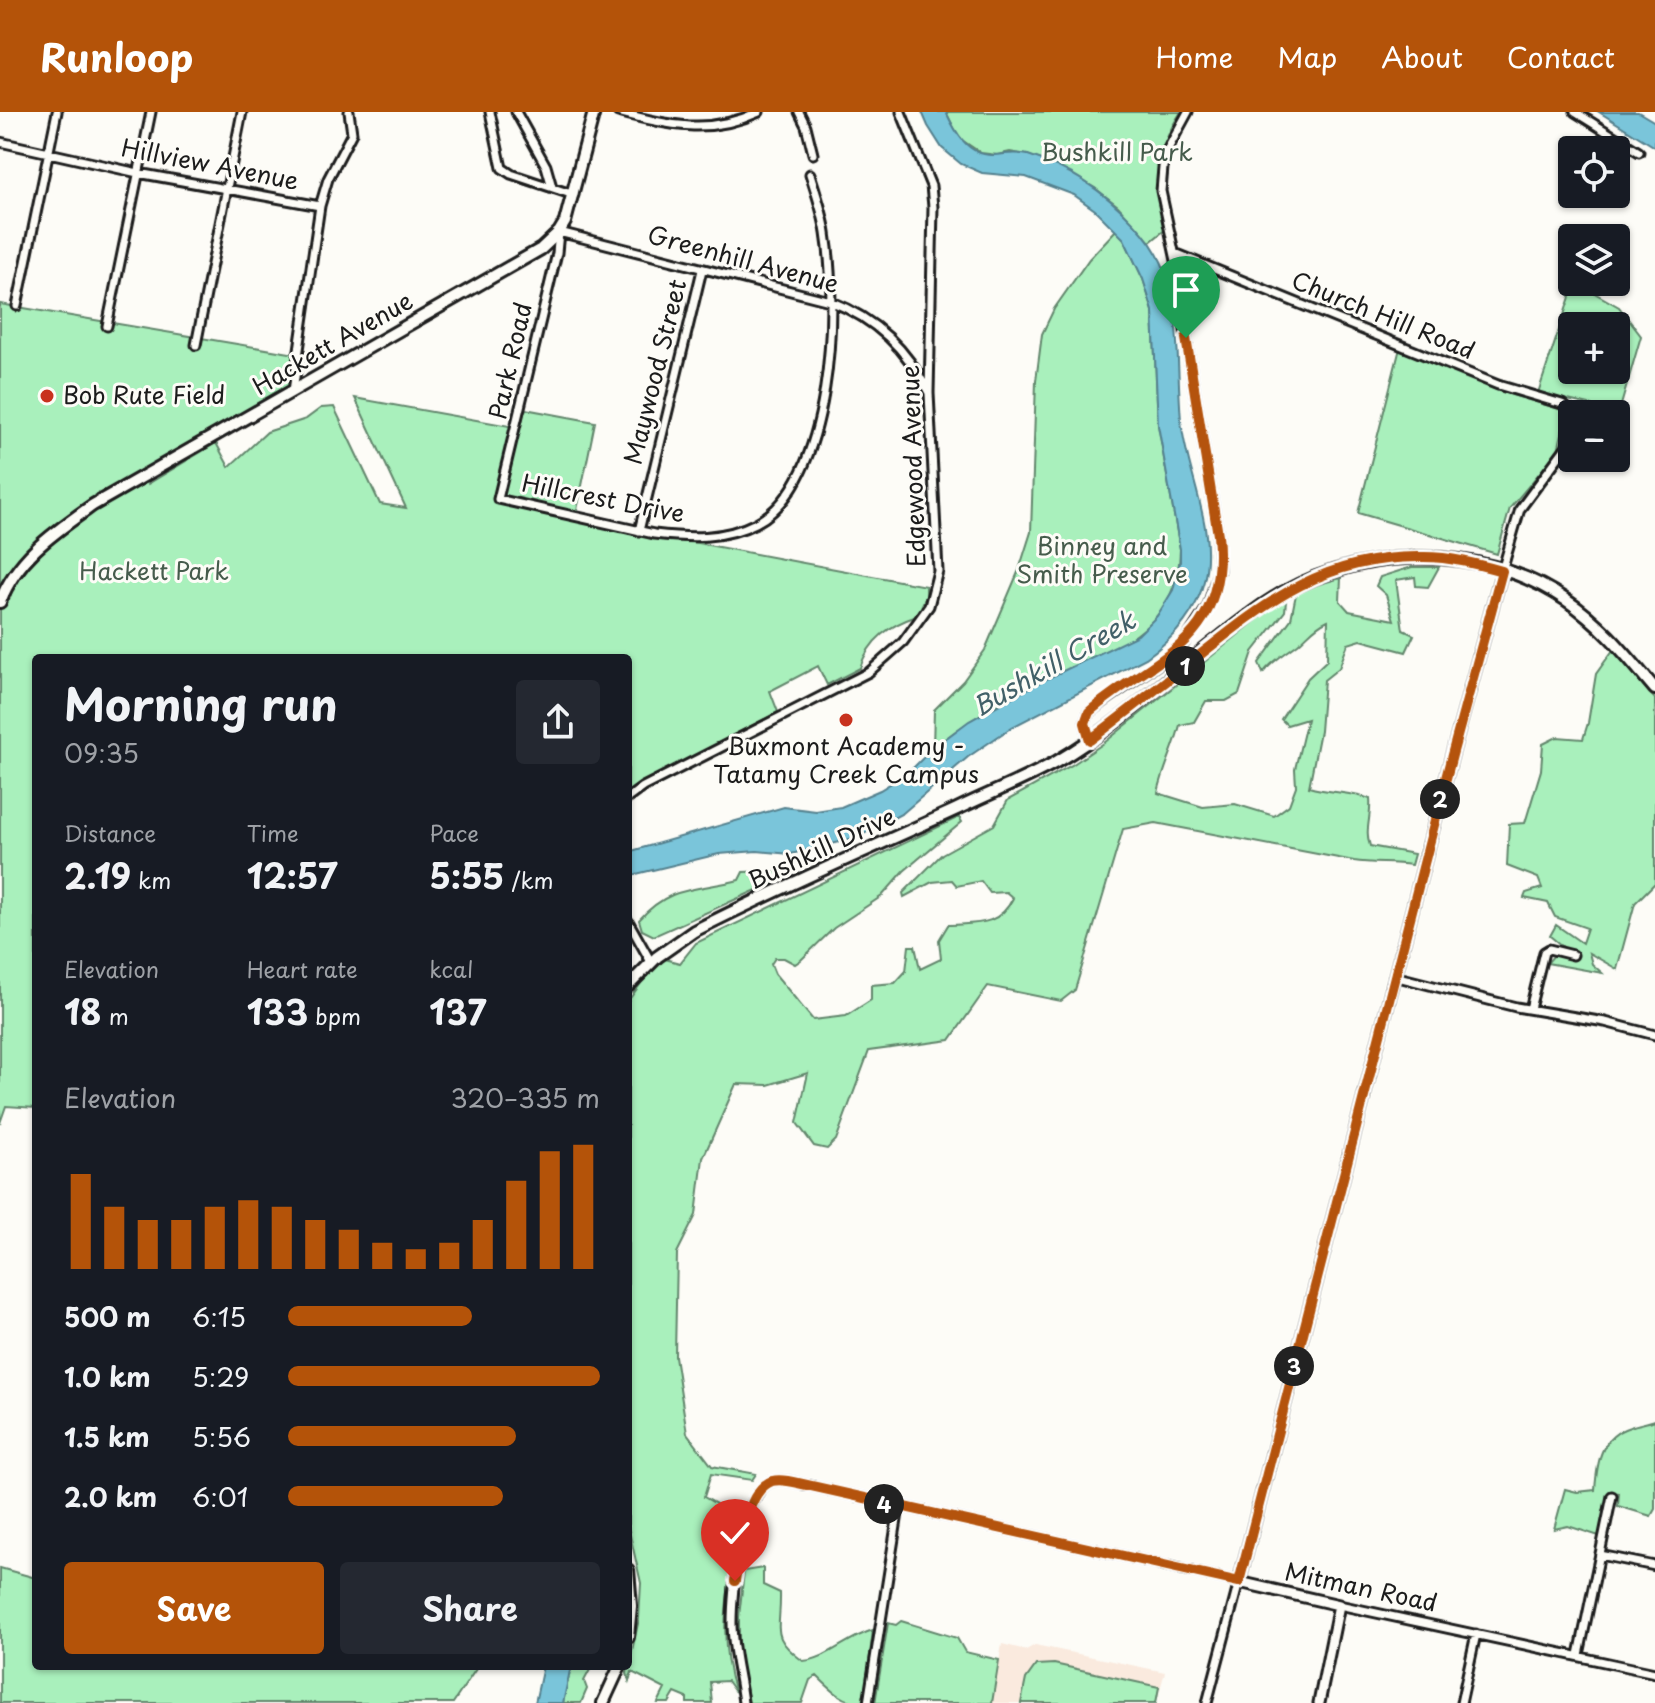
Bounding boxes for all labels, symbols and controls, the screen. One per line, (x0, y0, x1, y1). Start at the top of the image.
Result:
text: Runloop (40, 28, 193, 85)
text: Home (1155, 35, 1233, 78)
text: Map (1277, 35, 1337, 78)
text: About (1381, 35, 1463, 78)
text: Contact (1507, 35, 1615, 78)
street label: Hillview Avenue (119, 128, 302, 198)
park label: Bushkill Park (1041, 133, 1193, 169)
map controls (1558, 136, 1630, 472)
button: locate (1558, 136, 1630, 208)
street label: Greenhill Avenue (644, 215, 843, 301)
button: layers (1558, 224, 1630, 296)
pin (1152, 256, 1220, 338)
street label: Church Hill Road (1287, 261, 1481, 367)
icon: arrive (1164, 268, 1208, 312)
street label: Maywood Street (614, 275, 695, 468)
street label: Hackett Avenue (245, 282, 419, 403)
street label: Park Road (478, 299, 540, 423)
button: + (1558, 312, 1630, 384)
street label: Edgewood Avenue (890, 364, 934, 568)
place label: Bob Rute Field (63, 376, 225, 412)
marker: Bob Rute Field (38, 387, 56, 405)
button: − (1558, 400, 1630, 472)
street label: Hillcrest Drive (519, 464, 688, 530)
park label: Binney and Smith Preserve (1016, 527, 1188, 591)
park label: Hackett Park (79, 552, 229, 588)
water label: Bushkill Creek (965, 600, 1143, 725)
pin: 1 (1165, 646, 1205, 686)
text: 1 (1180, 649, 1190, 682)
text: Morning run (64, 670, 338, 736)
button: share (516, 680, 600, 764)
marker: Buxmont Academy - Tatamy Creek Campus (837, 711, 855, 729)
place label: Buxmont Academy - Tatamy Creek Campus (713, 727, 979, 791)
text: 09:35 (64, 733, 139, 772)
pin: 2 (1420, 779, 1460, 819)
text: 2 (1432, 782, 1448, 815)
street label: Bushkill Drive (741, 797, 901, 897)
text: Distance (64, 816, 156, 849)
text: Time (247, 816, 299, 849)
text: Pace (429, 816, 479, 849)
text: 2.19 (64, 849, 131, 901)
text: 12:57 (247, 849, 337, 901)
text: 5:55 (429, 849, 504, 901)
text: km (131, 863, 171, 896)
text: /km (504, 863, 554, 896)
text: Elevation (64, 952, 159, 985)
text: Heart rate (247, 952, 358, 985)
text: kcal (429, 952, 473, 985)
text: 18 (64, 985, 102, 1037)
text: 133 (247, 985, 308, 1037)
text: 137 (429, 985, 486, 1037)
text: m (102, 999, 129, 1032)
text: bpm (308, 999, 361, 1032)
text: Elevation (64, 1078, 176, 1117)
text: 320–335 m (450, 1078, 600, 1117)
text: 500 m (64, 1297, 150, 1336)
text: 6:15 (192, 1297, 246, 1336)
pin: 3 (1274, 1346, 1314, 1386)
text: 3 (1287, 1349, 1301, 1382)
text: 1.0 km (64, 1357, 151, 1396)
text: 5:29 (192, 1357, 249, 1396)
text: 1.5 km (64, 1417, 150, 1456)
text: 5:56 (192, 1417, 251, 1456)
text: 2.0 km (64, 1477, 157, 1516)
text: 6:01 (192, 1477, 248, 1516)
pin: 4 (864, 1484, 904, 1524)
text: 4 (877, 1487, 891, 1520)
pin (701, 1499, 769, 1581)
icon: check (713, 1511, 757, 1555)
street label: Mitman Road (1282, 1552, 1441, 1620)
button: Save (64, 1562, 324, 1654)
button: Share (340, 1562, 600, 1654)

